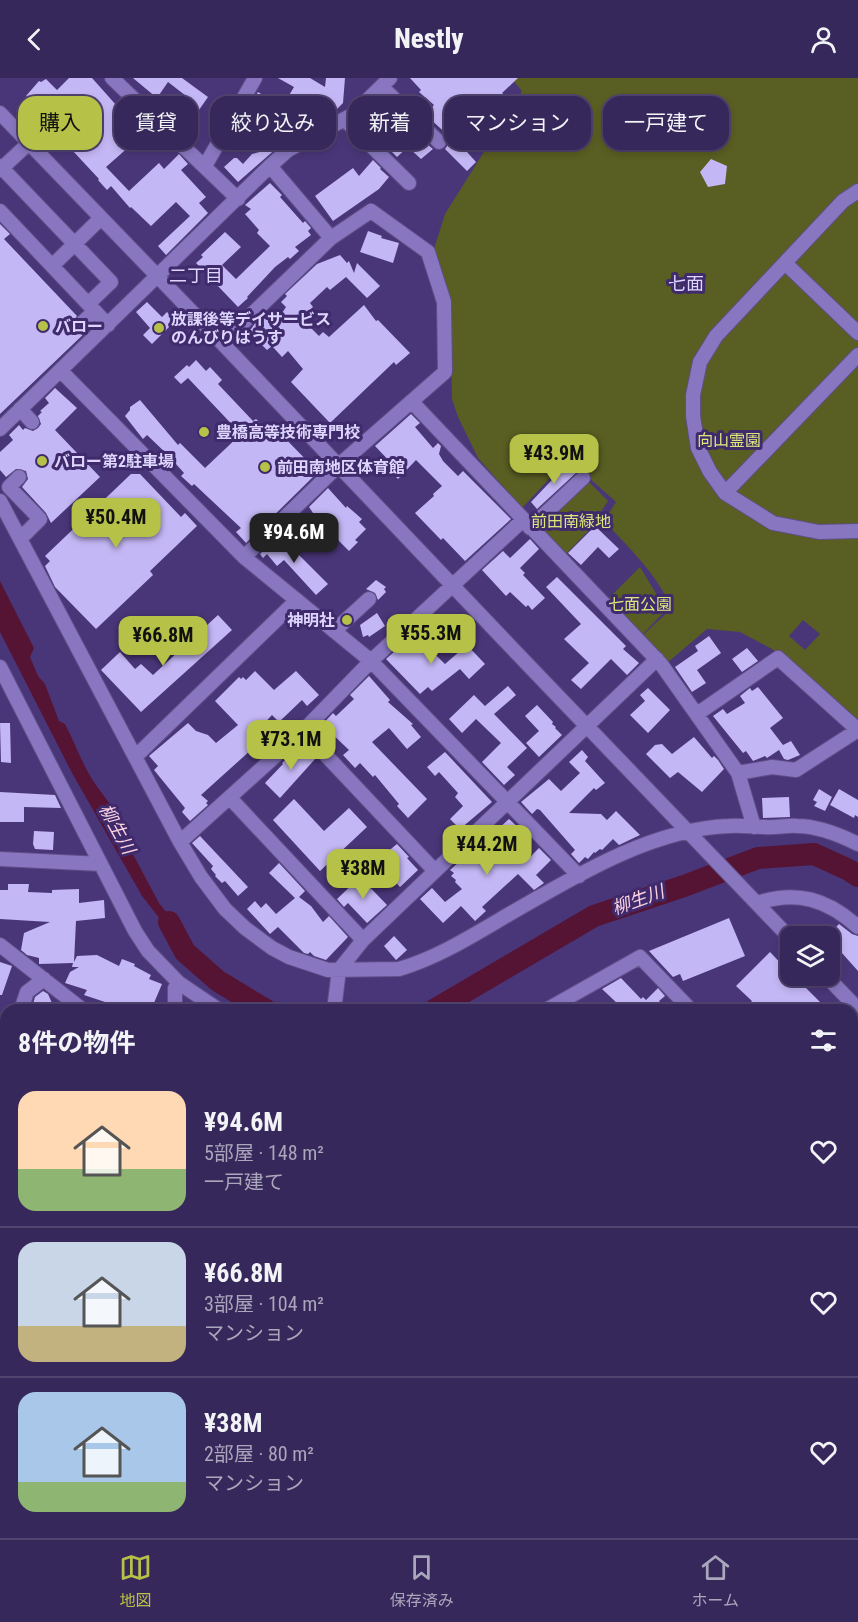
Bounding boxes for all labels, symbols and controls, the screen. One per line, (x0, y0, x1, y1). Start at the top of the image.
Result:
icon: back (18, 23, 51, 56)
text: Nestly (394, 23, 464, 55)
icon: person (807, 23, 840, 56)
chip: 購入 (18, 96, 102, 150)
chip: 賃貸 (114, 96, 198, 150)
chip: 絞り込み (210, 96, 336, 150)
chip: 新着 (348, 96, 432, 150)
chip: マンション (444, 96, 591, 150)
chip: 一戸建て (603, 96, 729, 150)
district label: 二丁目 (169, 265, 223, 286)
district label: 七面 (668, 273, 704, 294)
place label: 放課後等デイサービス のんびりはうす (171, 310, 331, 347)
place label: バロー (55, 317, 103, 336)
marker: バロー (36, 319, 50, 333)
marker: 放課後等デイサービス のんびりはうす (152, 321, 166, 335)
place label: 豊橋高等技術専門校 (216, 423, 360, 442)
marker: 豊橋高等技術専門校 (197, 425, 211, 439)
park label: 向山霊園 (697, 431, 761, 450)
pin: ¥43.9M (505, 434, 603, 485)
text: ¥43.9M (524, 441, 584, 465)
place label: バロー第2駐車場 (54, 452, 174, 471)
marker: バロー第2駐車場 (35, 454, 49, 468)
place label: 前田南地区体育館 (277, 458, 405, 477)
marker: 前田南地区体育館 (258, 460, 272, 474)
pin: ¥50.4M (67, 498, 165, 549)
text: ¥50.4M (86, 505, 146, 529)
park label: 前田南緑地 (531, 512, 611, 531)
pin: ¥94.6M (245, 513, 343, 564)
text: ¥94.6M (264, 520, 324, 544)
park label: 七面公園 (608, 595, 672, 614)
place label: 神明社 (287, 611, 335, 630)
marker: 神明社 (340, 613, 354, 627)
pin: ¥55.3M (382, 614, 480, 665)
pin: ¥66.8M (114, 616, 212, 667)
text: ¥55.3M (401, 621, 461, 645)
text: ¥66.8M (133, 623, 193, 647)
pin: ¥73.1M (242, 720, 340, 771)
text: ¥73.1M (261, 727, 321, 751)
water label: 柳生川 (95, 800, 141, 859)
pin: ¥44.2M (438, 825, 536, 876)
text: ¥44.2M (457, 832, 517, 856)
pin: ¥38M (327, 849, 399, 900)
text: ¥38M (341, 856, 385, 880)
water label: 柳生川 (609, 880, 669, 919)
map controls (780, 926, 840, 986)
button: layers (780, 926, 840, 986)
icon: filters (807, 1024, 840, 1057)
text: 8件の物件 (18, 1028, 135, 1058)
text: ¥94.6M (204, 1107, 283, 1137)
icon: home (66, 1115, 138, 1187)
icon: heart (807, 1135, 840, 1168)
text: 5部屋 · 148 m² (204, 1141, 324, 1165)
text: 一戸建て (204, 1170, 284, 1194)
text: ¥66.8M (204, 1258, 283, 1288)
icon: home (66, 1266, 138, 1338)
icon: heart (807, 1286, 840, 1319)
text: 3部屋 · 104 m² (204, 1292, 324, 1316)
text: マンション (204, 1321, 304, 1345)
text: ¥38M (204, 1408, 262, 1438)
icon: home (66, 1416, 138, 1488)
icon: heart (807, 1436, 840, 1469)
text: 2部屋 · 80 m² (204, 1442, 314, 1466)
text: マンション (204, 1471, 304, 1495)
tab: 地図 (119, 1551, 152, 1611)
tab: 保存済み (390, 1551, 454, 1611)
tab: ホーム (692, 1551, 739, 1611)

